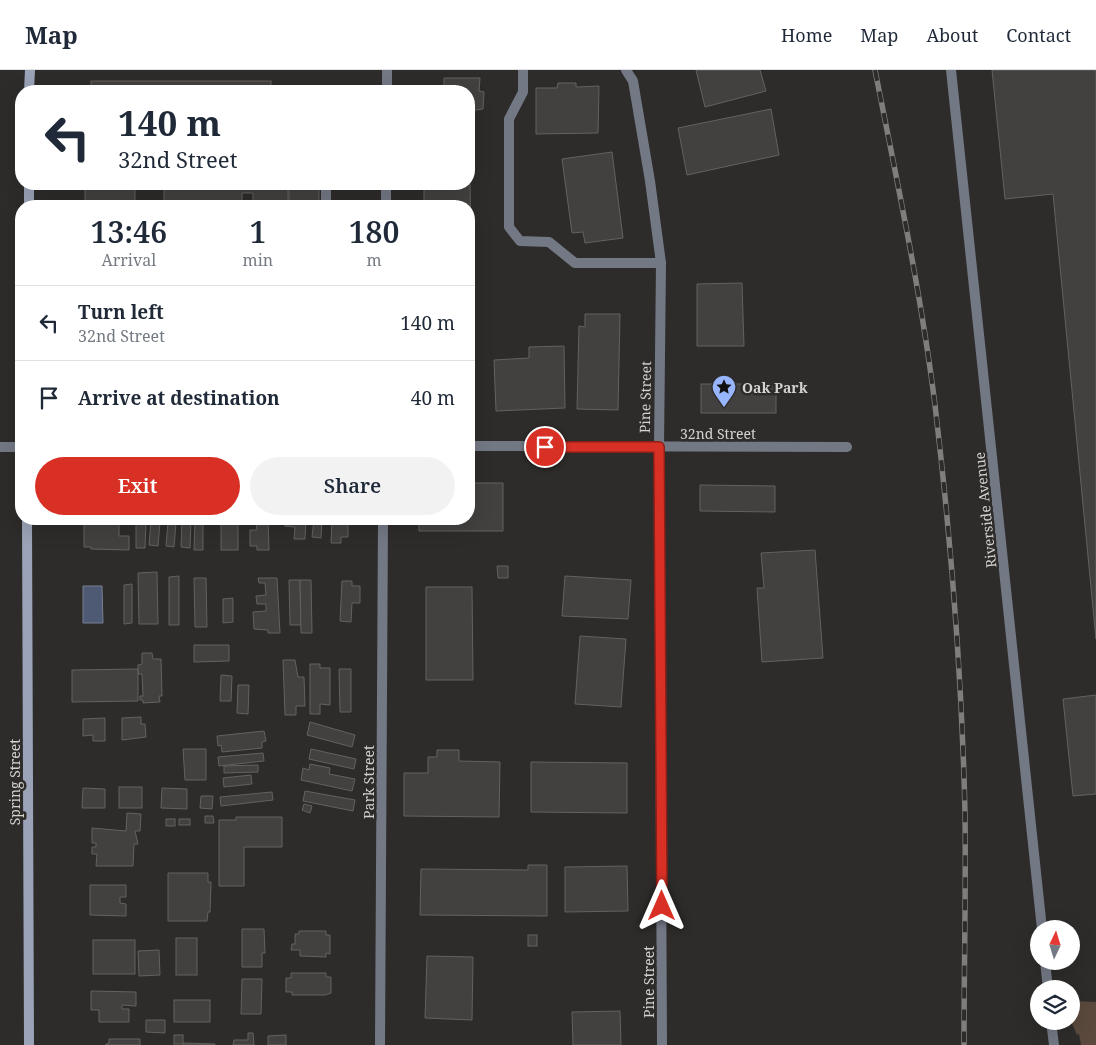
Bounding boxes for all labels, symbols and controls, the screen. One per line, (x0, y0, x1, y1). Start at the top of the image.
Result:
text: Map (25, 18, 78, 51)
text: Home (781, 23, 832, 47)
text: Map (860, 23, 898, 47)
text: About (926, 23, 978, 47)
text: Contact (1006, 23, 1071, 47)
text: 140 m (118, 99, 221, 146)
icon: left (35, 105, 100, 170)
text: 32nd Street (118, 144, 237, 174)
text: 13:46 (91, 211, 167, 252)
text: 1 (249, 211, 266, 252)
text: 180 (349, 211, 399, 252)
text: Arrival (101, 249, 156, 271)
text: min (243, 249, 273, 271)
text: m (367, 249, 382, 271)
text: Turn left (78, 299, 164, 325)
icon: left (35, 309, 63, 337)
text: 140 m (400, 310, 455, 336)
text: 32nd Street (78, 325, 165, 347)
street label: Pine Street (635, 361, 655, 433)
place icon: Oak Park (711, 374, 737, 408)
place label: Oak Park (742, 378, 808, 397)
icon: arrive (35, 384, 63, 412)
text: Arrive at destination (78, 385, 280, 411)
text: 40 m (411, 385, 455, 411)
street label: 32nd Street (680, 424, 756, 443)
pin (524, 426, 566, 468)
icon: arrive (531, 433, 559, 461)
street label: Riverside Avenue (969, 451, 1001, 569)
button: Exit (35, 457, 240, 515)
button: Share (250, 457, 455, 515)
street label: Spring Street (5, 739, 24, 825)
street label: Park Street (359, 745, 378, 819)
position arrow (635, 879, 687, 931)
north arrow (1030, 920, 1080, 970)
map controls (1030, 920, 1080, 1030)
street label: Pine Street (639, 946, 658, 1018)
button: layers (1030, 980, 1080, 1030)

